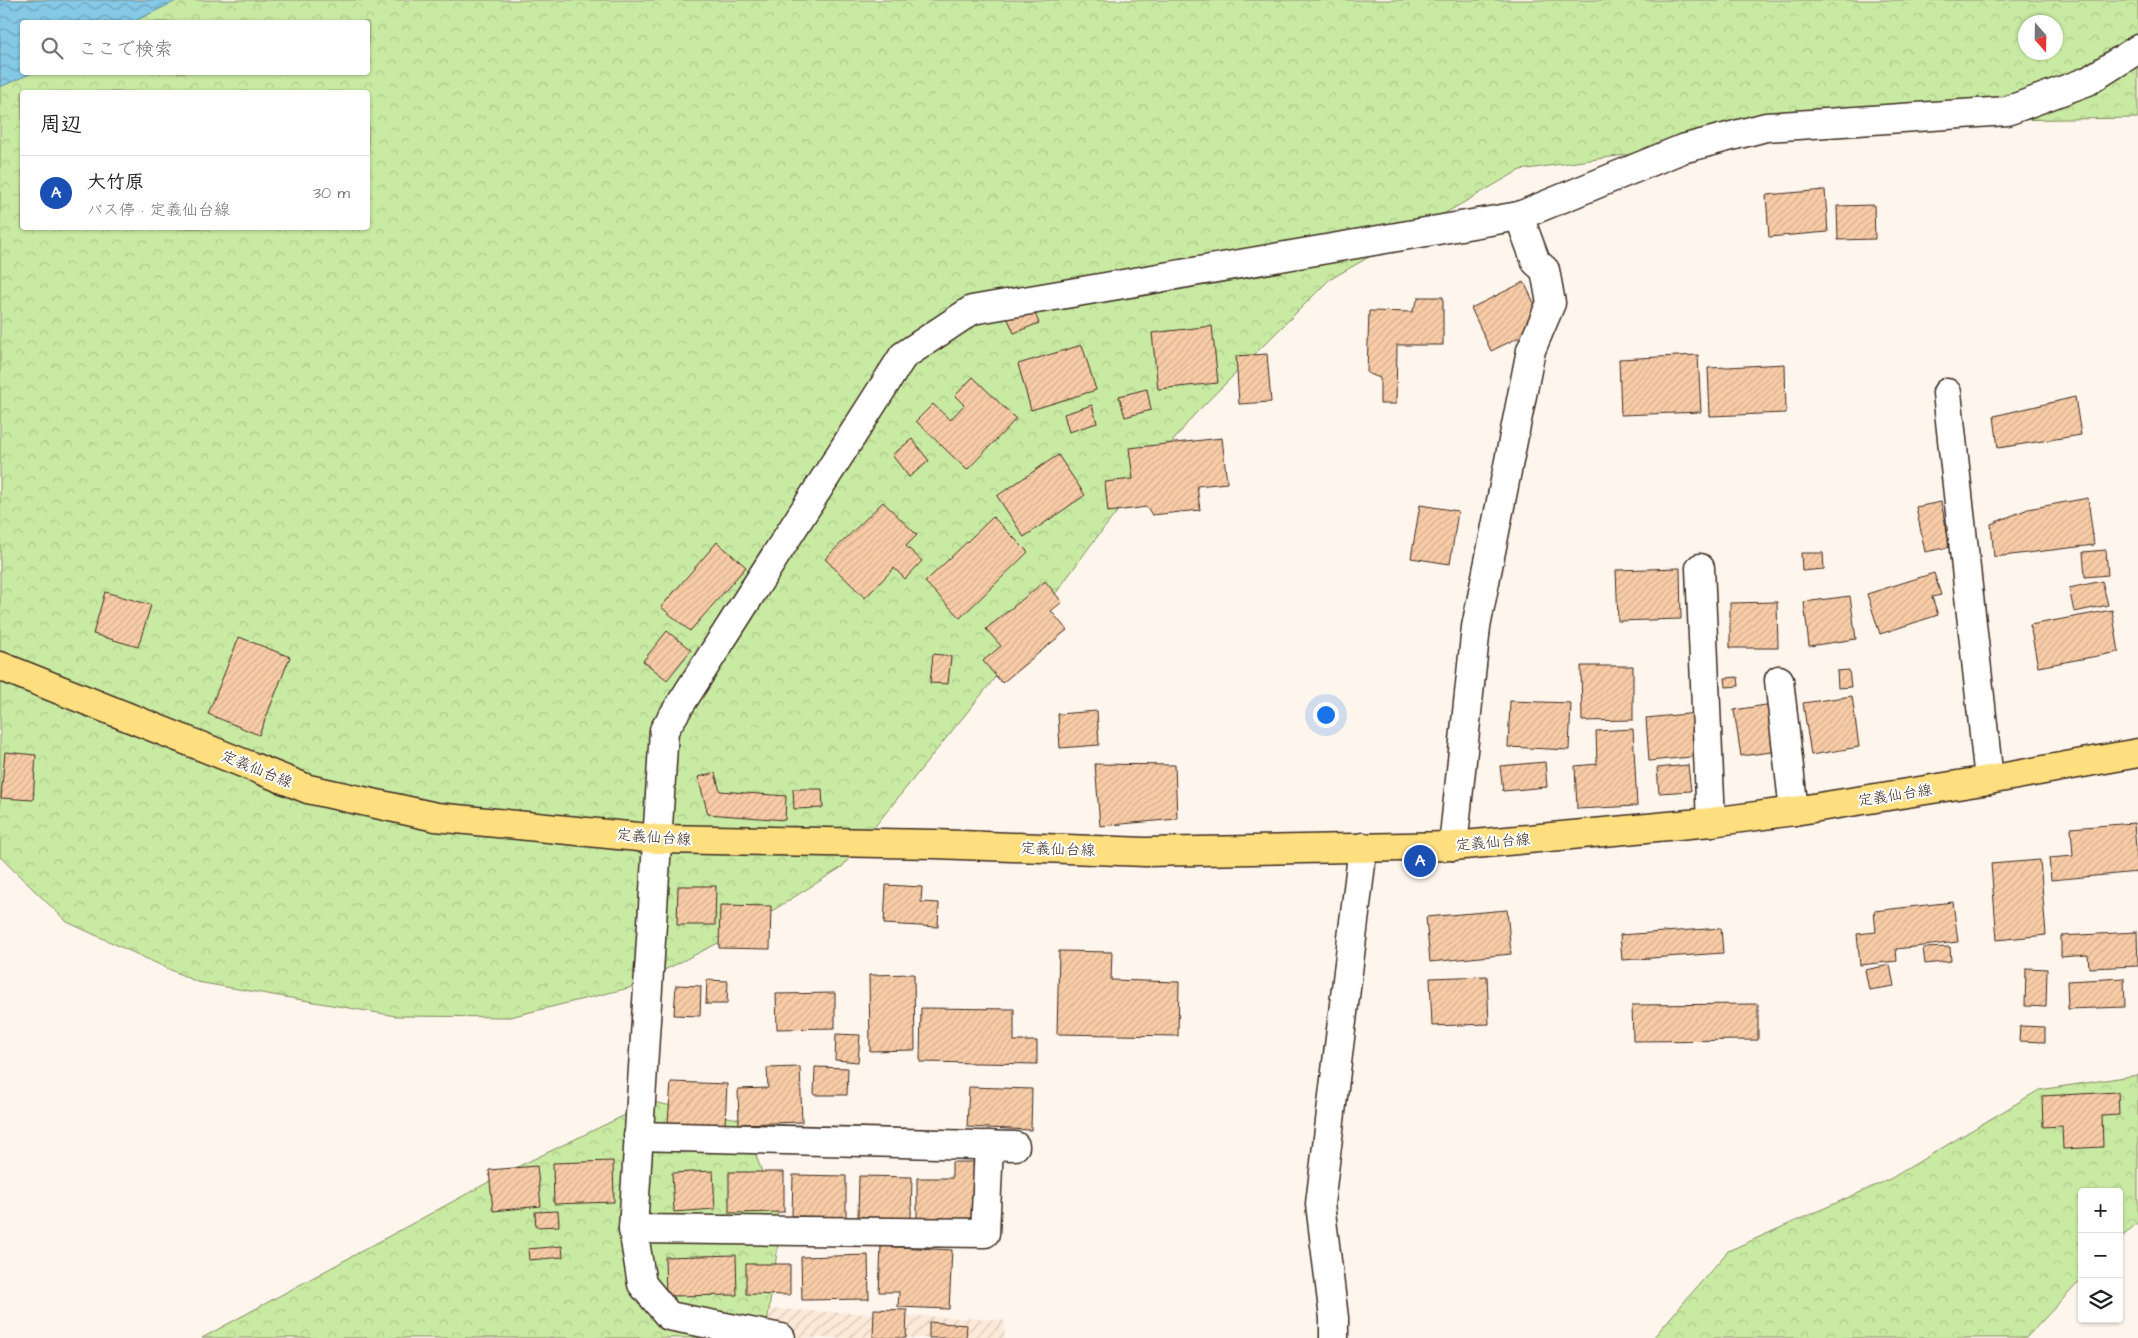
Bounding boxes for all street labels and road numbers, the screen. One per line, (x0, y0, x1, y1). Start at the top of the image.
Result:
street label: 定義仙台線 (218, 746, 296, 793)
street label: 定義仙台線 (1856, 779, 1934, 812)
street label: 定義仙台線 (616, 824, 692, 851)
street label: 定義仙台線 (1455, 829, 1531, 856)
street label: 定義仙台線 (1020, 838, 1096, 861)

